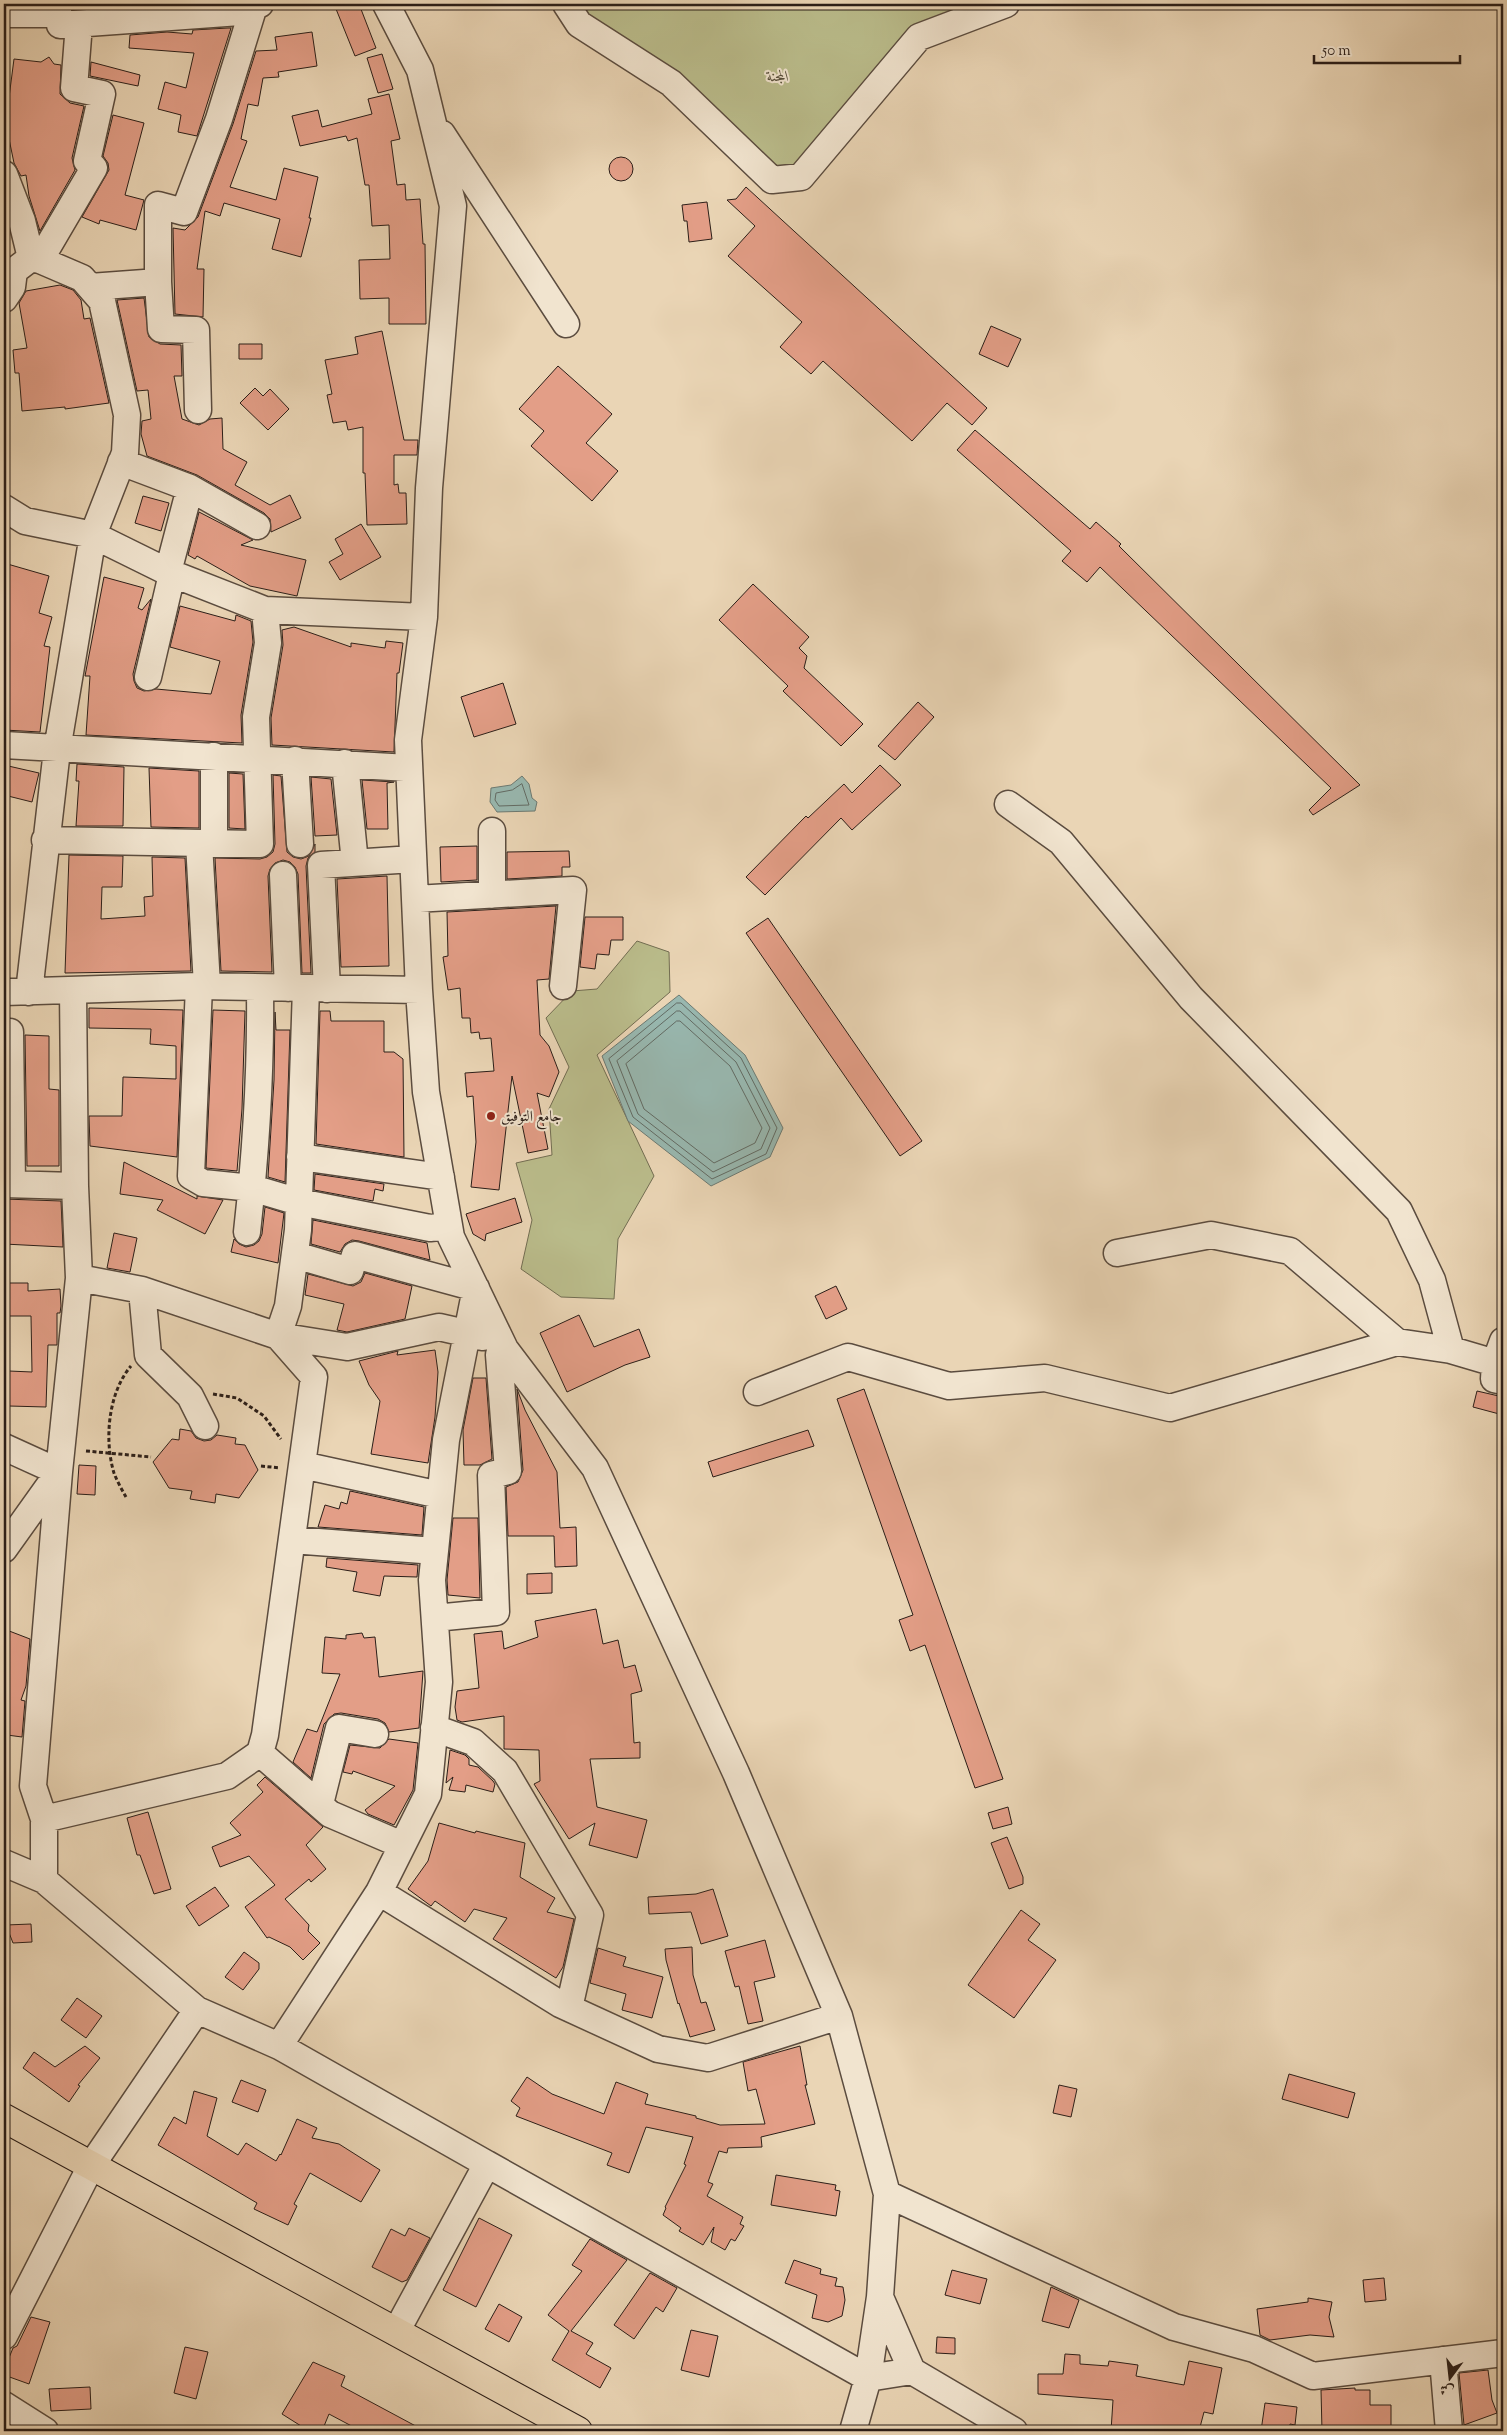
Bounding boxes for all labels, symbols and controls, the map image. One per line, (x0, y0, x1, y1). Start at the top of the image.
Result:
scale bar (1314, 32, 1461, 64)
text: 50 m (1321, 41, 1351, 62)
park label: المجنة (765, 67, 789, 88)
place label: جامع التوفيق (501, 1107, 562, 1130)
marker: جامع التوفيق (485, 1110, 497, 1122)
north arrow (1424, 2352, 1474, 2402)
text: ش (1438, 2377, 1456, 2400)

